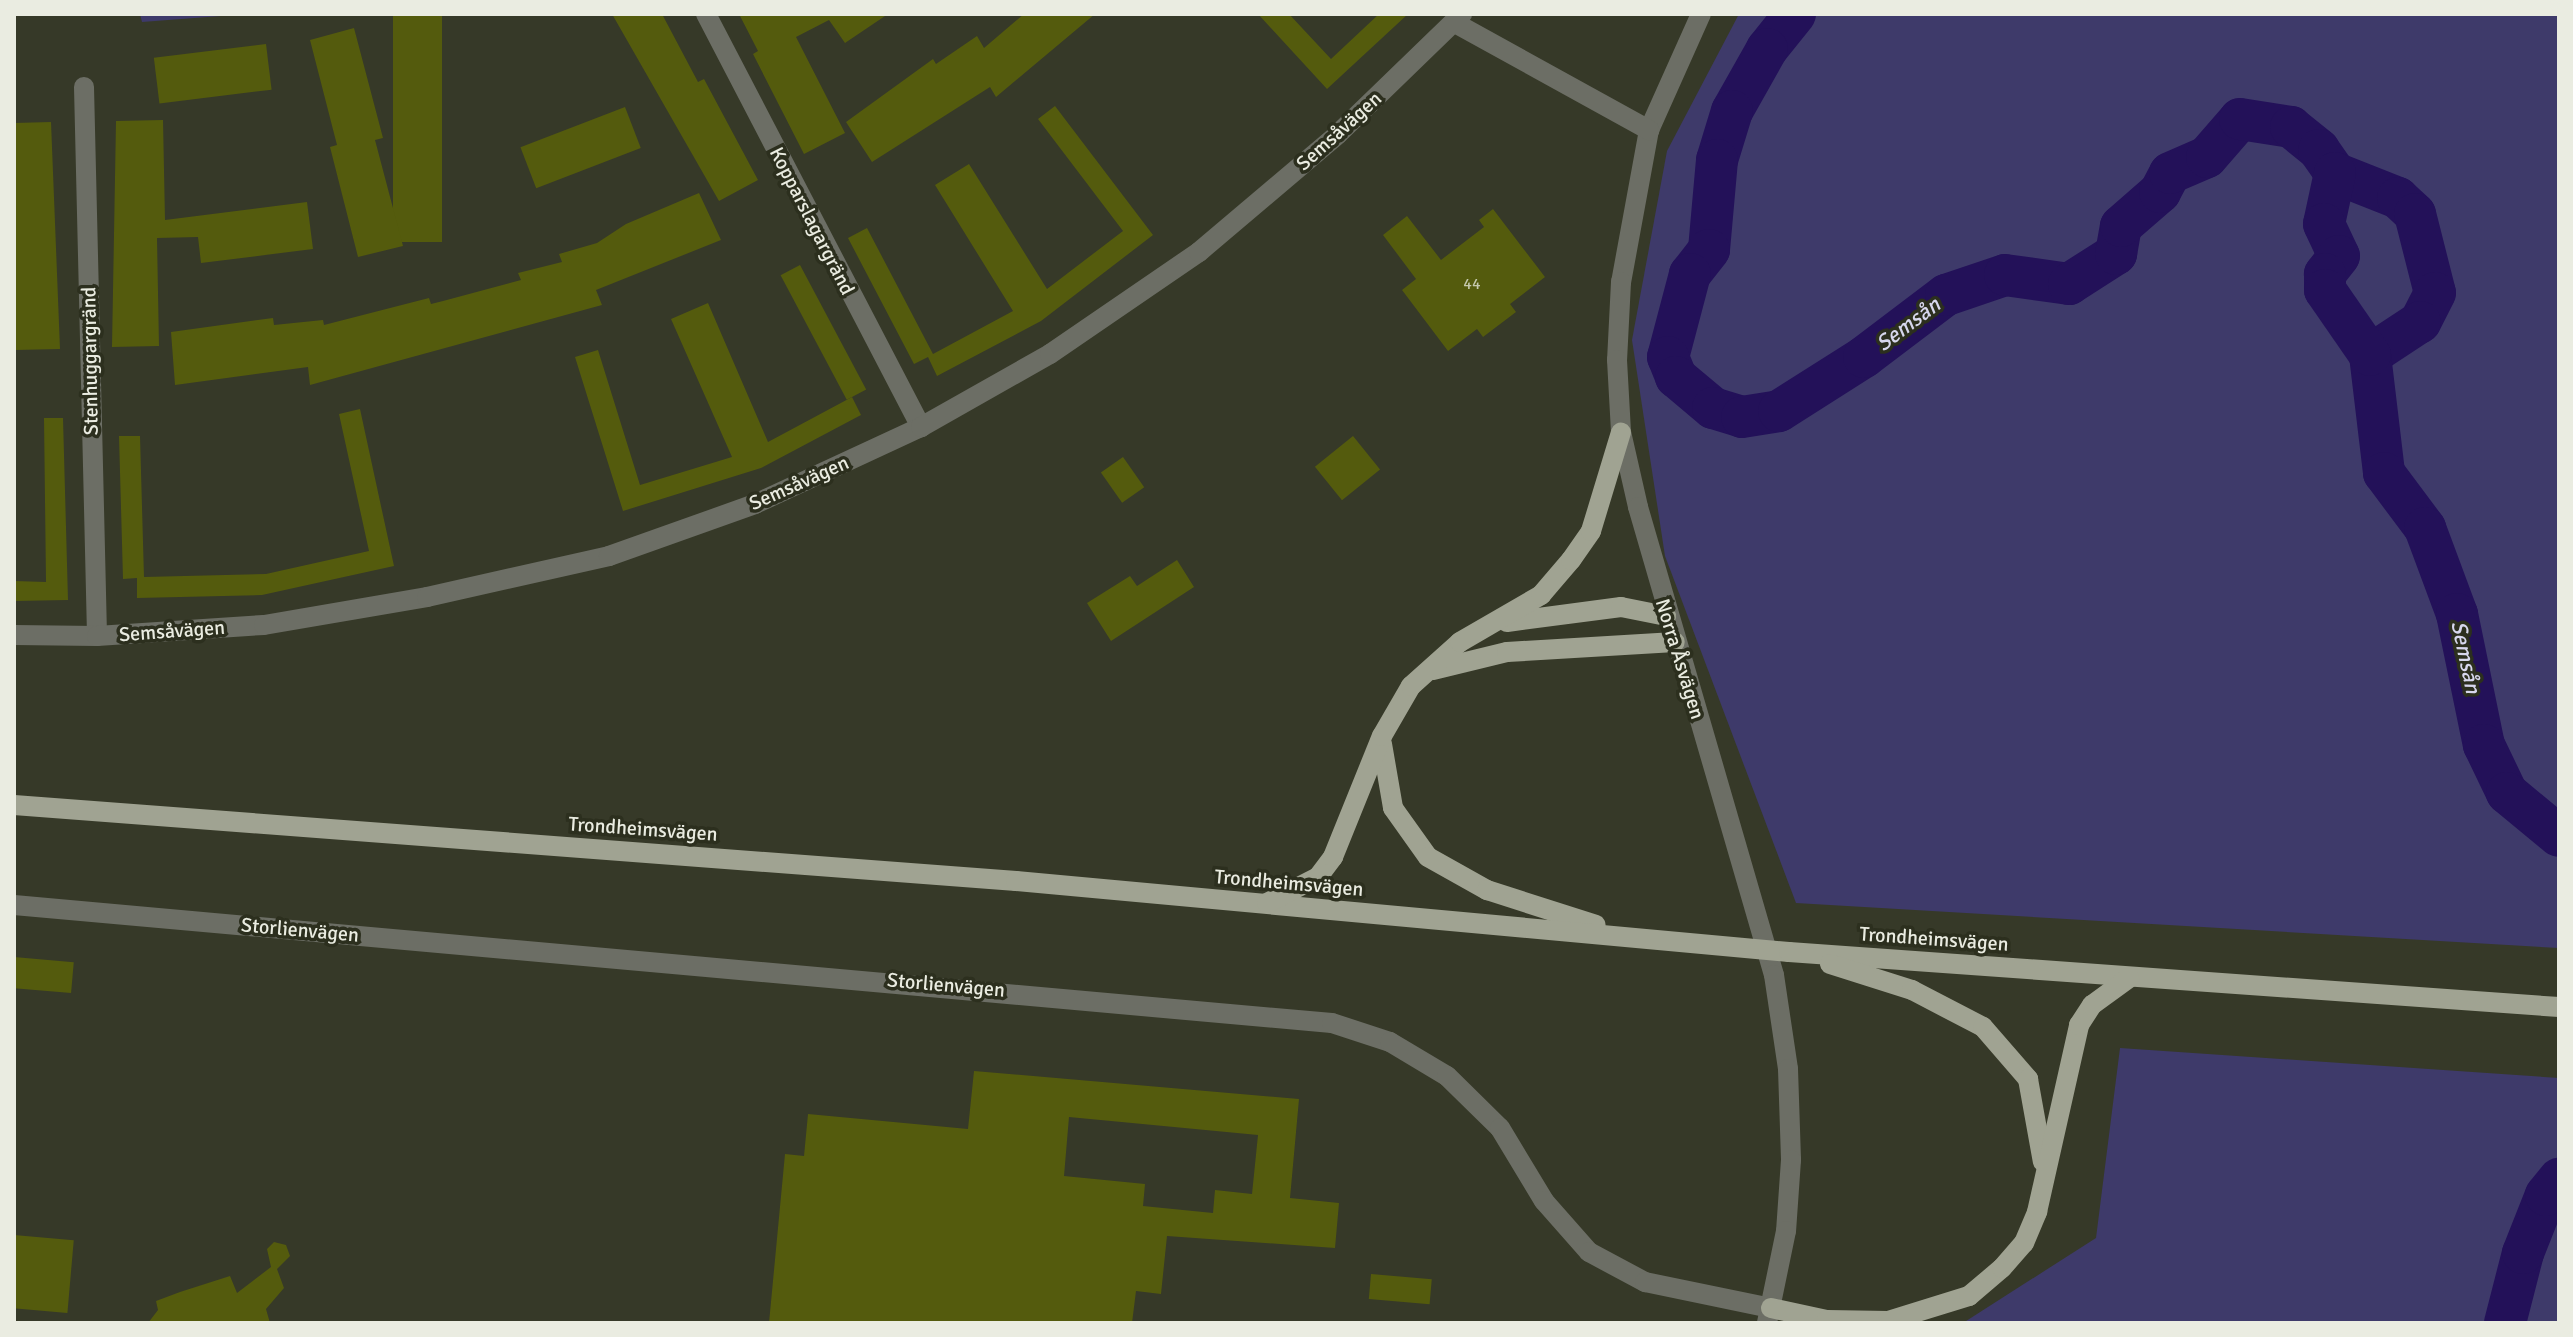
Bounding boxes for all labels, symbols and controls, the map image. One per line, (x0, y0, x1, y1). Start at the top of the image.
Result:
street label: Semsåvägen (1291, 87, 1387, 175)
street label: Kopparslagargränd (764, 143, 860, 299)
house number: 44 (1463, 274, 1481, 294)
street label: Stenhuggargränd (77, 287, 103, 435)
water label: Semsån (1871, 291, 1945, 357)
street label: Semsåvägen (746, 450, 852, 516)
street label: Norra Åsvägen (1650, 596, 1710, 722)
street label: Semsåvägen (118, 615, 226, 647)
water label: Semsån (2445, 618, 2487, 696)
street label: Trondheimsvägen (568, 812, 718, 846)
street label: Trondheimsvägen (1214, 865, 1364, 901)
street label: Storlienvägen (240, 913, 360, 947)
street label: Trondheimsvägen (1859, 922, 2009, 956)
street label: Storlienvägen (886, 968, 1006, 1002)

